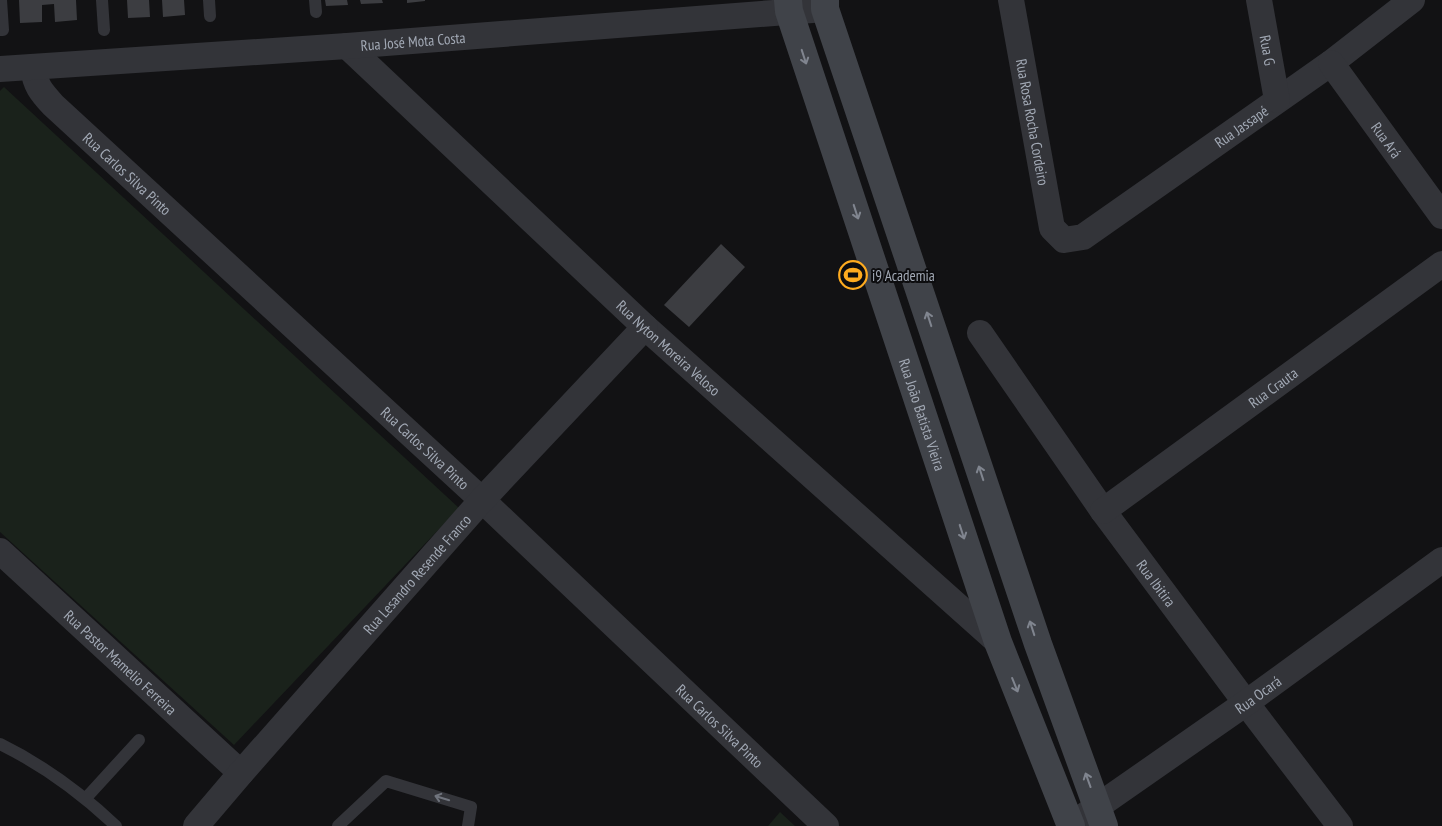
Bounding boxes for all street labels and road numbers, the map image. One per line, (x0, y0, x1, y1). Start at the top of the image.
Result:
street label: Rua José Mota Costa (360, 27, 466, 54)
street label: Rua G (1256, 34, 1280, 67)
street label: Rua Rosa Rocha Cordeiro (1012, 57, 1054, 187)
street label: Rua Jassapé (1210, 101, 1272, 152)
street label: Rua Ará (1367, 118, 1406, 162)
street label: Rua Carlos Silva Pinto (79, 128, 175, 219)
street label: Rua Nyton Moreira Veloso (613, 296, 725, 399)
street label: Rua João Batista Vieira (895, 356, 950, 473)
street label: Rua Crauta (1244, 363, 1301, 412)
street label: Rua Carlos Silva Pinto (377, 402, 473, 493)
street label: Rua Lesandro Resende Franco (359, 510, 475, 638)
street label: Rua Ibitira (1133, 556, 1180, 610)
street label: Rua Pastor Mamelio Ferreira (60, 606, 181, 719)
street label: Rua Ocará (1231, 671, 1285, 717)
street label: Rua Carlos Silva Pinto (672, 680, 768, 771)

